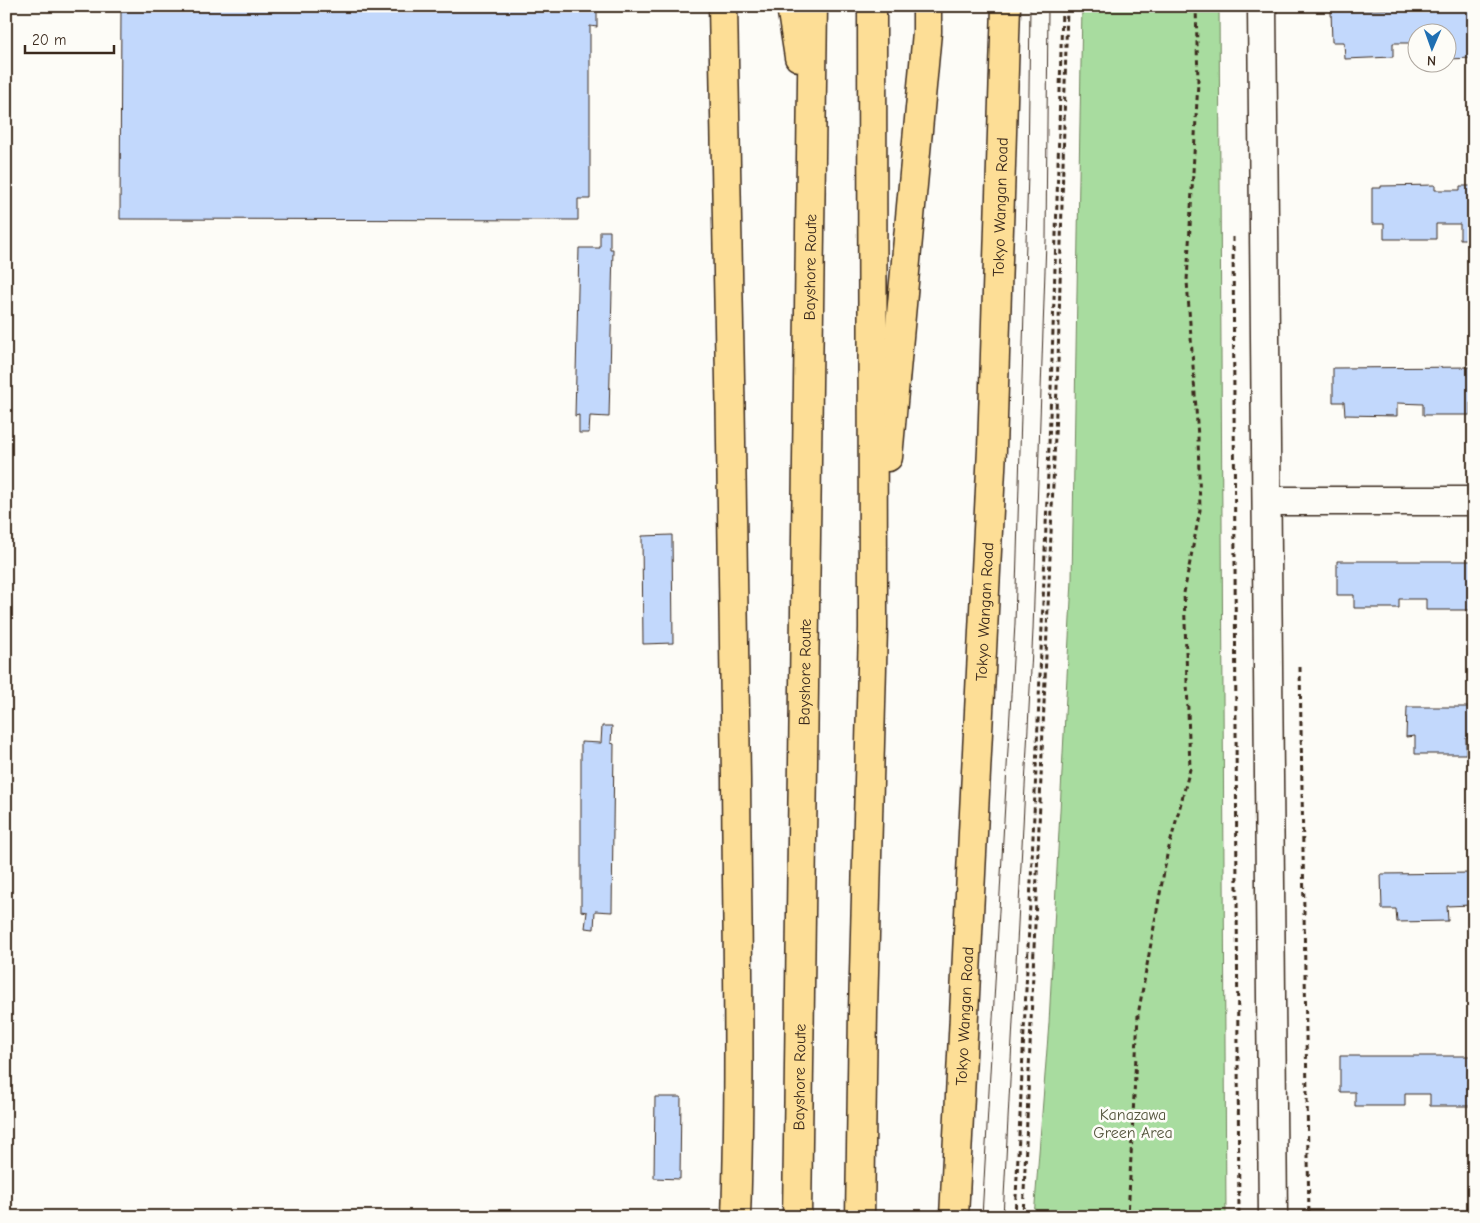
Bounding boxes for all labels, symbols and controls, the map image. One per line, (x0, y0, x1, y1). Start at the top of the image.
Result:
scale bar (25, 22, 114, 54)
north arrow (1408, 22, 1458, 72)
text: 20 m (32, 31, 66, 49)
text: N (1427, 52, 1436, 69)
street label: Tokyo Wangan Road (989, 137, 1012, 277)
street label: Bayshore Route (801, 214, 820, 321)
street label: Tokyo Wangan Road (973, 542, 997, 682)
street label: Bayshore Route (795, 619, 815, 726)
street label: Tokyo Wangan Road (953, 946, 977, 1086)
street label: Bayshore Route (790, 1024, 810, 1130)
park label: Kanazawa Green Area (1093, 1106, 1173, 1142)

